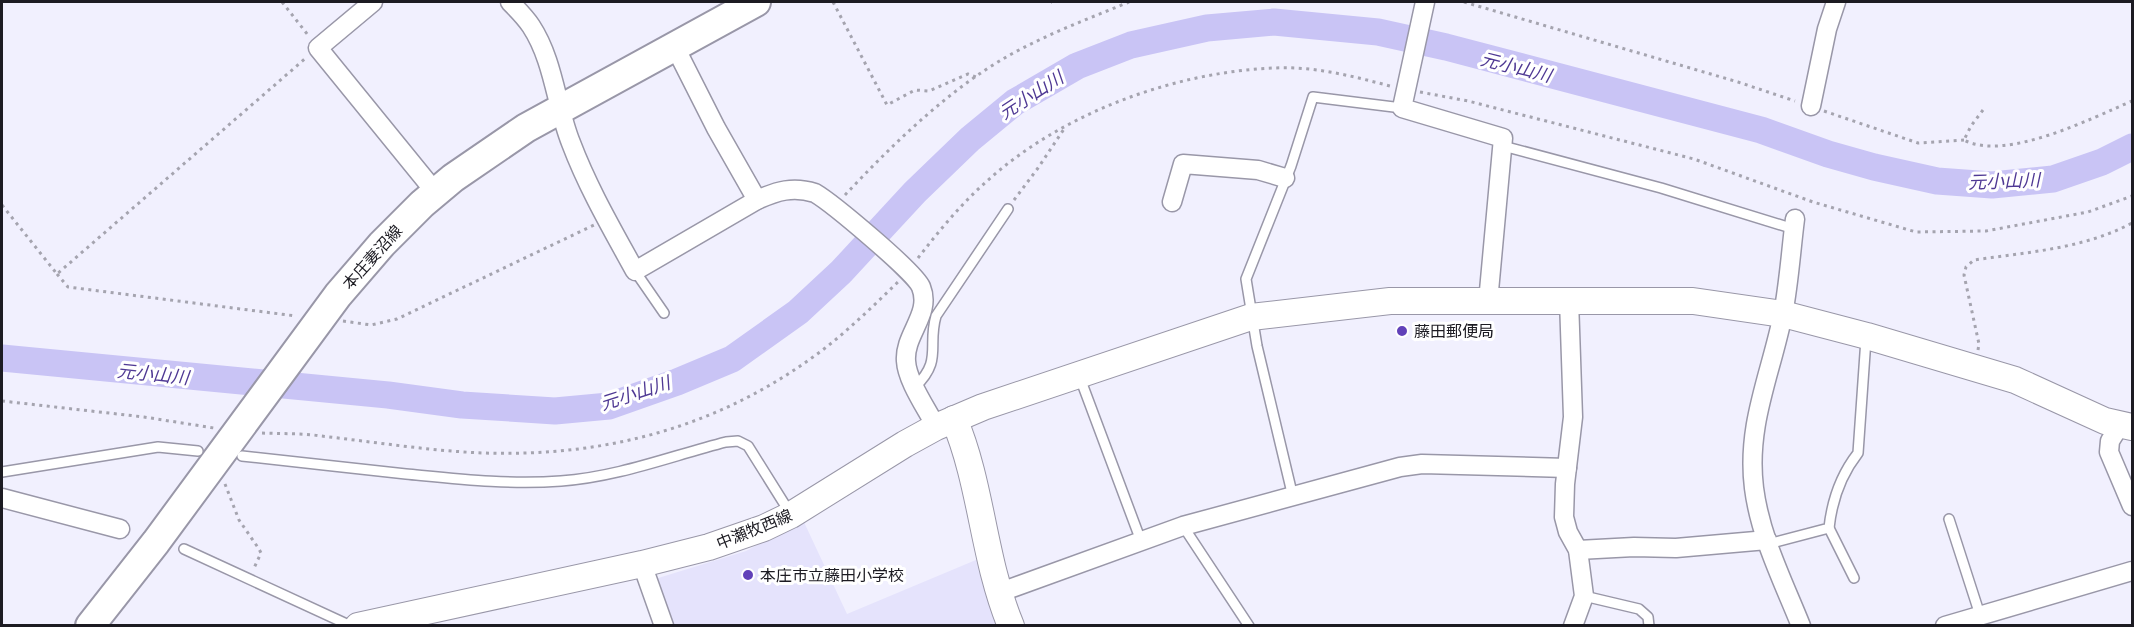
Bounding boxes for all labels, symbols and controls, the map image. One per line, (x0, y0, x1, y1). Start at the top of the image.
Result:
water label: 元小山川 (1478, 47, 1556, 87)
water label: 元小山川 (995, 65, 1069, 124)
water label: 元小山川 (1968, 168, 2042, 194)
street label: 本庄妻沼線 (338, 221, 406, 293)
place label: 藤田郵便局 (1414, 321, 1494, 341)
marker: 藤田郵便局 (1395, 324, 1409, 338)
water label: 元小山川 (116, 359, 192, 389)
water label: 元小山川 (597, 370, 675, 415)
street label: 中瀬牧西線 (713, 505, 795, 553)
place label: 本庄市立藤田小学校 (760, 565, 904, 585)
marker: 本庄市立藤田小学校 (741, 568, 755, 582)

